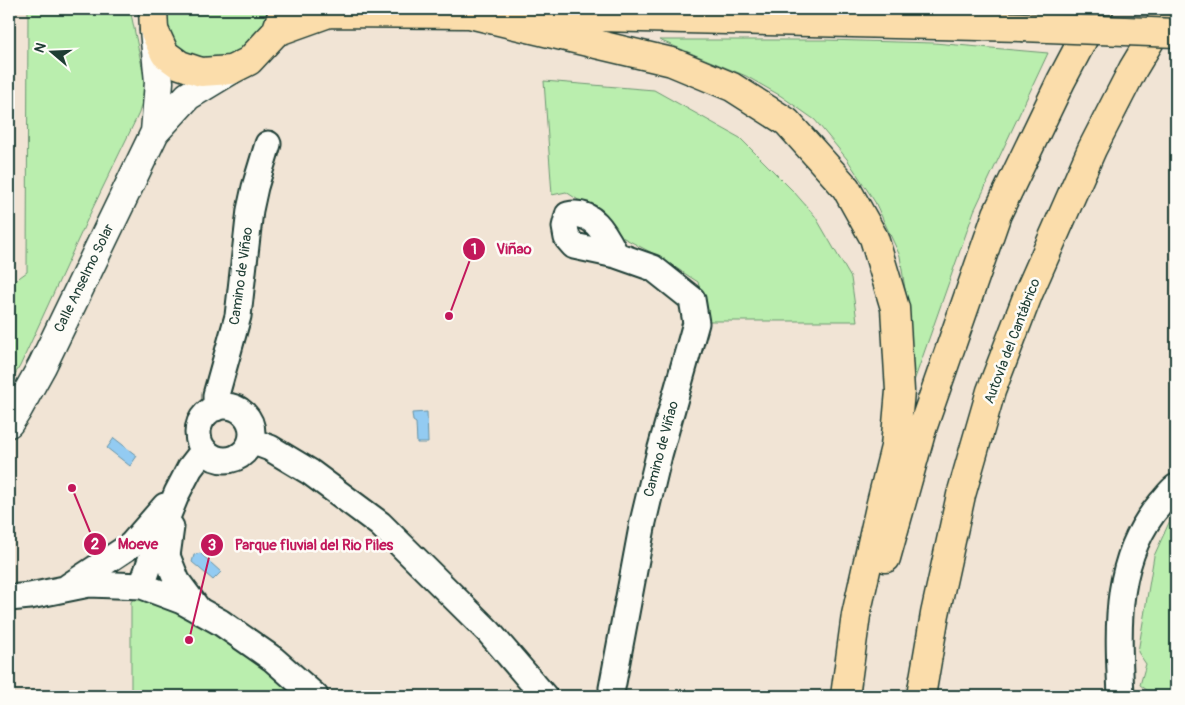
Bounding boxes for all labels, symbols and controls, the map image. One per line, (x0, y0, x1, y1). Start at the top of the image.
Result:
north arrow (28, 28, 78, 78)
text: N (31, 41, 50, 55)
street label: Calle Anselmo Solar (50, 221, 118, 335)
street label: Camino de Viñao (226, 226, 256, 326)
callout: Viñao (461, 234, 541, 264)
text: 1 (471, 240, 477, 259)
text: Viñao (496, 240, 532, 259)
street label: Autovía del Cantábrico (980, 276, 1044, 406)
street label: Camino de Viñao (640, 399, 682, 499)
callout: Moeve (82, 529, 168, 559)
callout: Parque fluvial del Rio Piles (200, 530, 403, 560)
text: 2 (91, 535, 99, 554)
text: Moeve (118, 535, 159, 554)
text: 3 (208, 536, 216, 555)
text: Parque fluvial del Rio Piles (235, 536, 394, 555)

